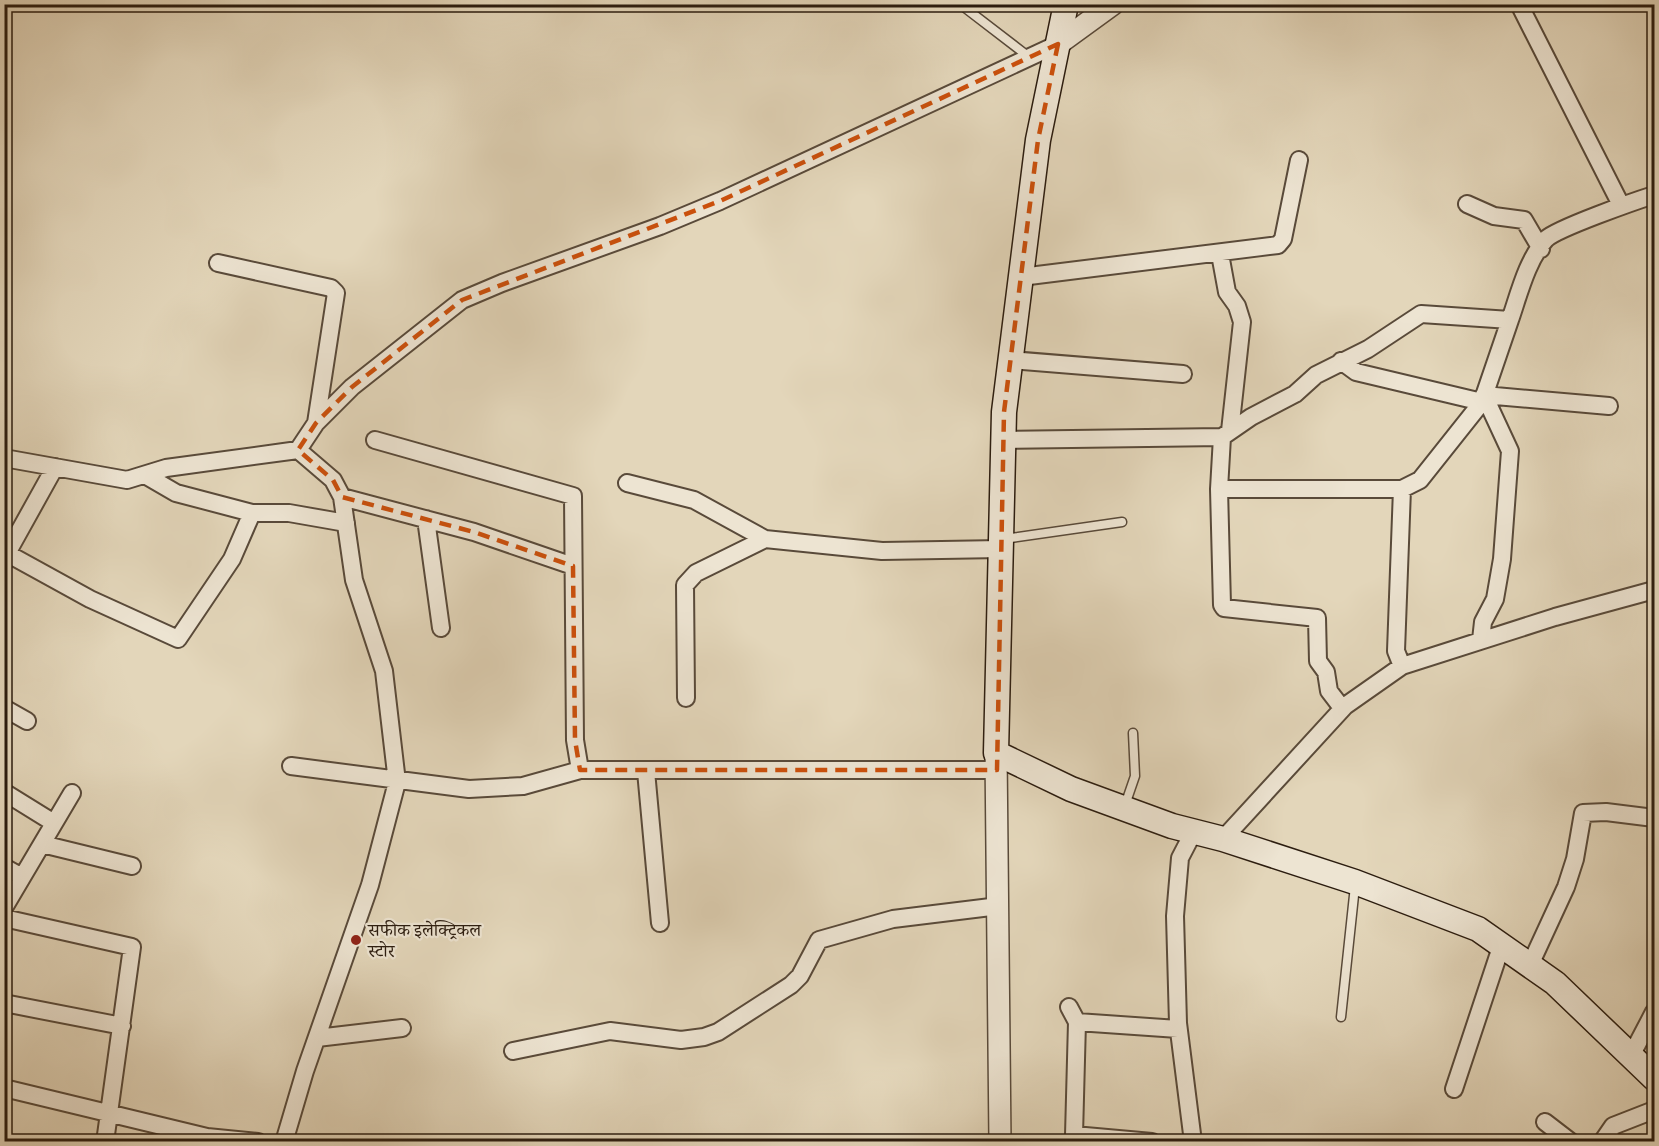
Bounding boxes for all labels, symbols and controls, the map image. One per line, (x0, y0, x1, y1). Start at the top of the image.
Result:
place label: सफीक इलेक्ट्रिकल स्टोर (367, 919, 482, 966)
marker: सफीक इलेक्ट्रिकल स्टोर (349, 933, 363, 947)

